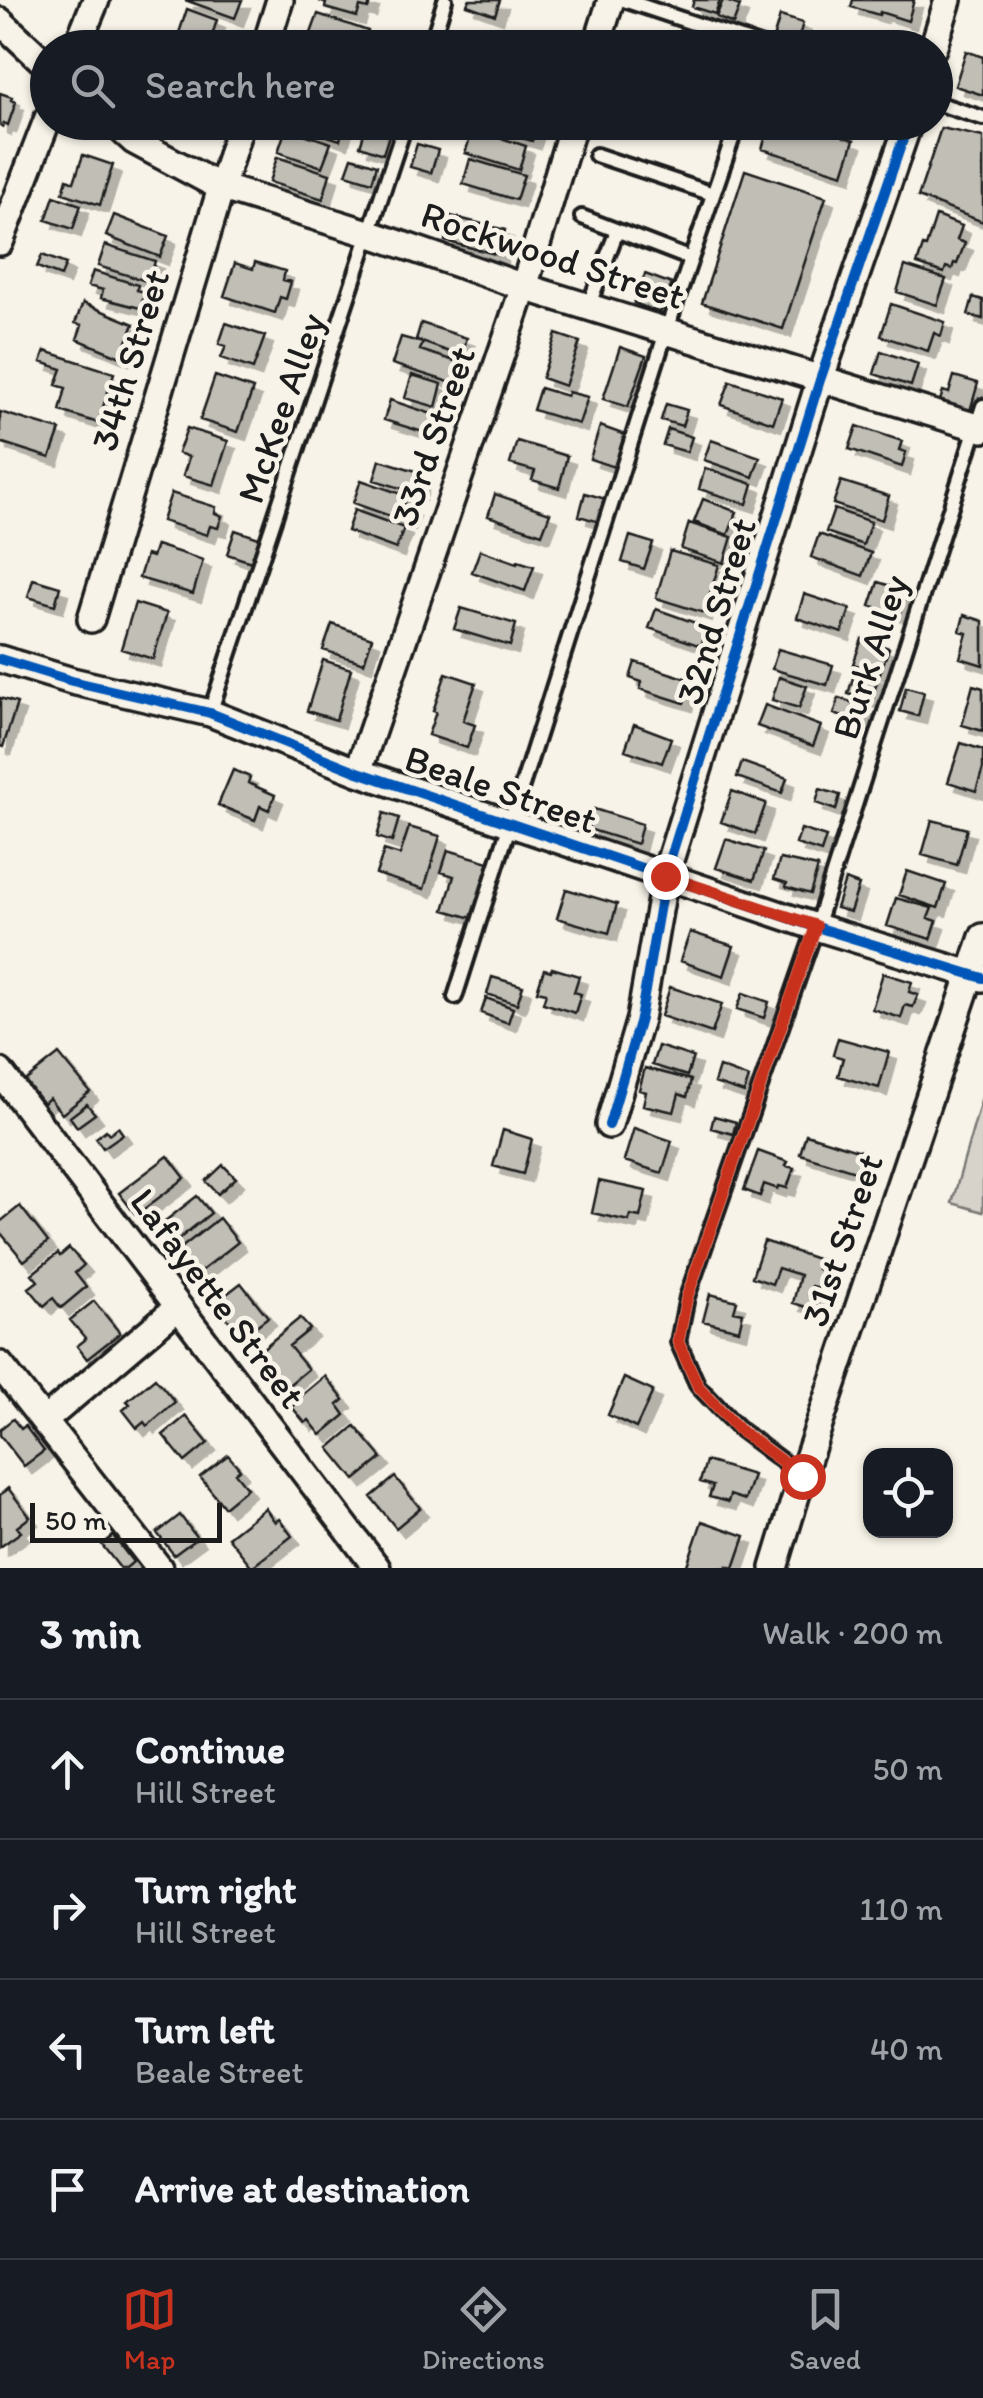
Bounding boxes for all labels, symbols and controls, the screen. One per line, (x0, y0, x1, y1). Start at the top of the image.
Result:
search box (30, 30, 953, 140)
icon: search (65, 58, 120, 113)
text: Search here (145, 62, 336, 108)
street label: Rockwood Street (415, 191, 691, 319)
street label: 34th Street (81, 264, 179, 456)
street label: McKee Alley (227, 307, 335, 509)
street label: 33rd Street (381, 340, 485, 532)
street label: 32nd Street (666, 512, 766, 710)
street label: Burk Alley (822, 569, 918, 745)
street label: Beale Street (399, 735, 603, 843)
route end (643, 854, 689, 900)
street label: 31st Street (791, 1148, 893, 1332)
street label: Lafayette Street (121, 1179, 315, 1417)
map controls (863, 1448, 953, 1538)
button: locate (863, 1448, 953, 1538)
route start (780, 1454, 826, 1500)
scale bar (30, 1498, 222, 1542)
text: 50 m (45, 1503, 107, 1537)
text: 3 min (40, 1608, 141, 1659)
text: Walk · 200 m (762, 1614, 943, 1652)
text: Continue (135, 1727, 285, 1773)
icon: ahead (40, 1742, 95, 1797)
text: 50 m (872, 1750, 943, 1788)
text: Hill Street (135, 1773, 276, 1811)
text: Turn right (135, 1867, 297, 1913)
icon: right (40, 1882, 95, 1937)
text: 110 m (859, 1890, 943, 1928)
text: Hill Street (135, 1913, 276, 1951)
text: Turn left (135, 2007, 275, 2053)
icon: left (40, 2022, 95, 2077)
text: 40 m (870, 2030, 943, 2068)
text: Beale Street (135, 2053, 304, 2091)
icon: arrive (40, 2162, 95, 2217)
text: Arrive at destination (135, 2166, 470, 2212)
tab: Map (122, 2282, 177, 2376)
tab: Directions (422, 2282, 545, 2376)
tab: Saved (789, 2282, 861, 2376)

